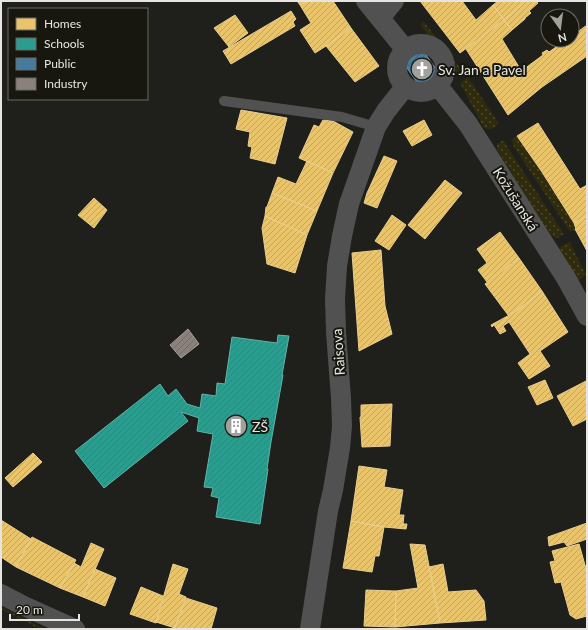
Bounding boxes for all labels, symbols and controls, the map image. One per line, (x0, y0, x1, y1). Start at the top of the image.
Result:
legend (8, 8, 148, 100)
north arrow (540, 8, 580, 48)
text: Homes (44, 16, 81, 31)
text: N (557, 31, 568, 46)
text: Schools (44, 36, 85, 51)
text: Public (44, 56, 76, 71)
church icon: Sv. Jan a Pavel (409, 56, 435, 82)
place label: Sv. Jan a Pavel (438, 61, 526, 78)
text: Industry (44, 76, 88, 91)
street label: Kožušanská (490, 164, 542, 234)
street label: Raisova (328, 328, 348, 376)
building icon: ZŠ (223, 413, 249, 439)
place label: ZŠ (252, 418, 268, 435)
scale bar (10, 596, 79, 622)
text: 20 m (16, 602, 43, 617)

